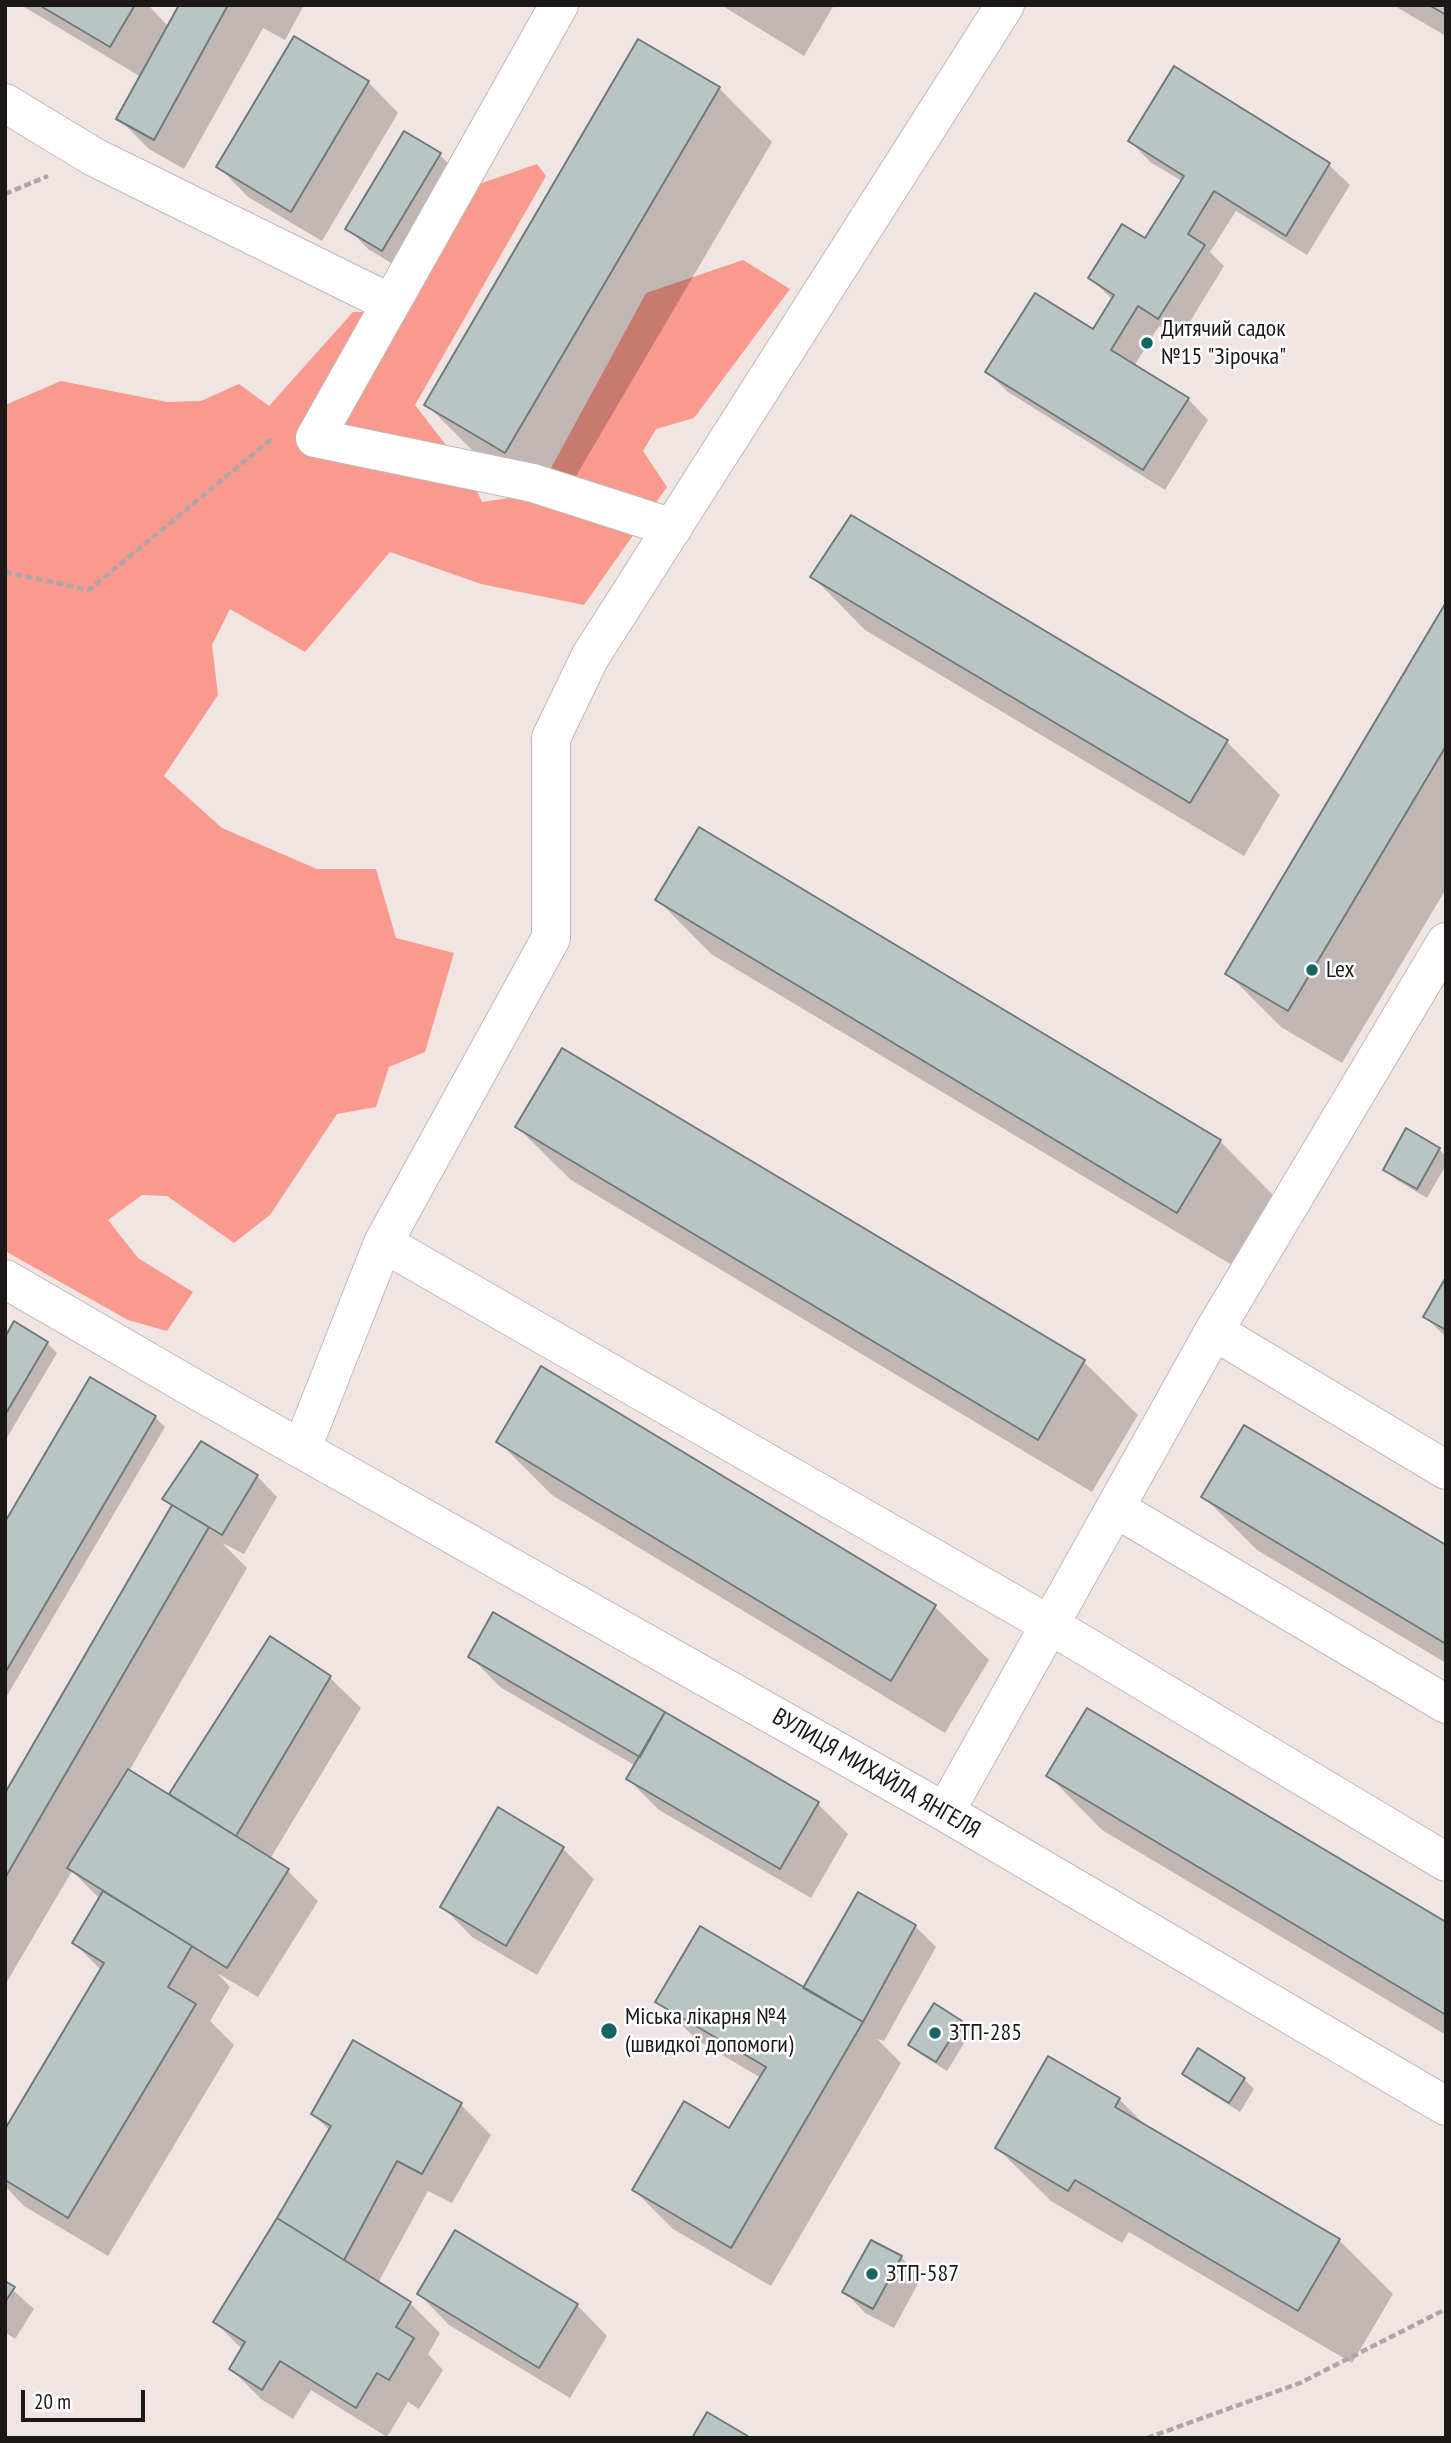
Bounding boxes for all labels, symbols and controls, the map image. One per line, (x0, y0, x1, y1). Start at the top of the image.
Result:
place label: Дитячий садок №15 "Зірочка" (1161, 315, 1286, 371)
marker: Дитячий садок №15 "Зірочка" (1139, 335, 1155, 351)
place label: Lex (1326, 956, 1354, 984)
marker: Lex (1304, 962, 1320, 978)
street label: ВУЛИЦЯ МИХАЙЛА ЯНГЕЛЯ (767, 1703, 985, 1845)
place label: Міська лікарня №4 (швидкої допомоги) (625, 2003, 793, 2059)
place label: ЗТП-285 (949, 2019, 1022, 2047)
marker: Міська лікарня №4 (швидкої допомоги) (599, 2021, 619, 2041)
marker: ЗТП-285 (927, 2025, 943, 2041)
place label: ЗТП-587 (886, 2260, 959, 2288)
marker: ЗТП-587 (864, 2266, 880, 2282)
scale bar (24, 2376, 149, 2420)
text: 20 m (34, 2388, 71, 2415)

